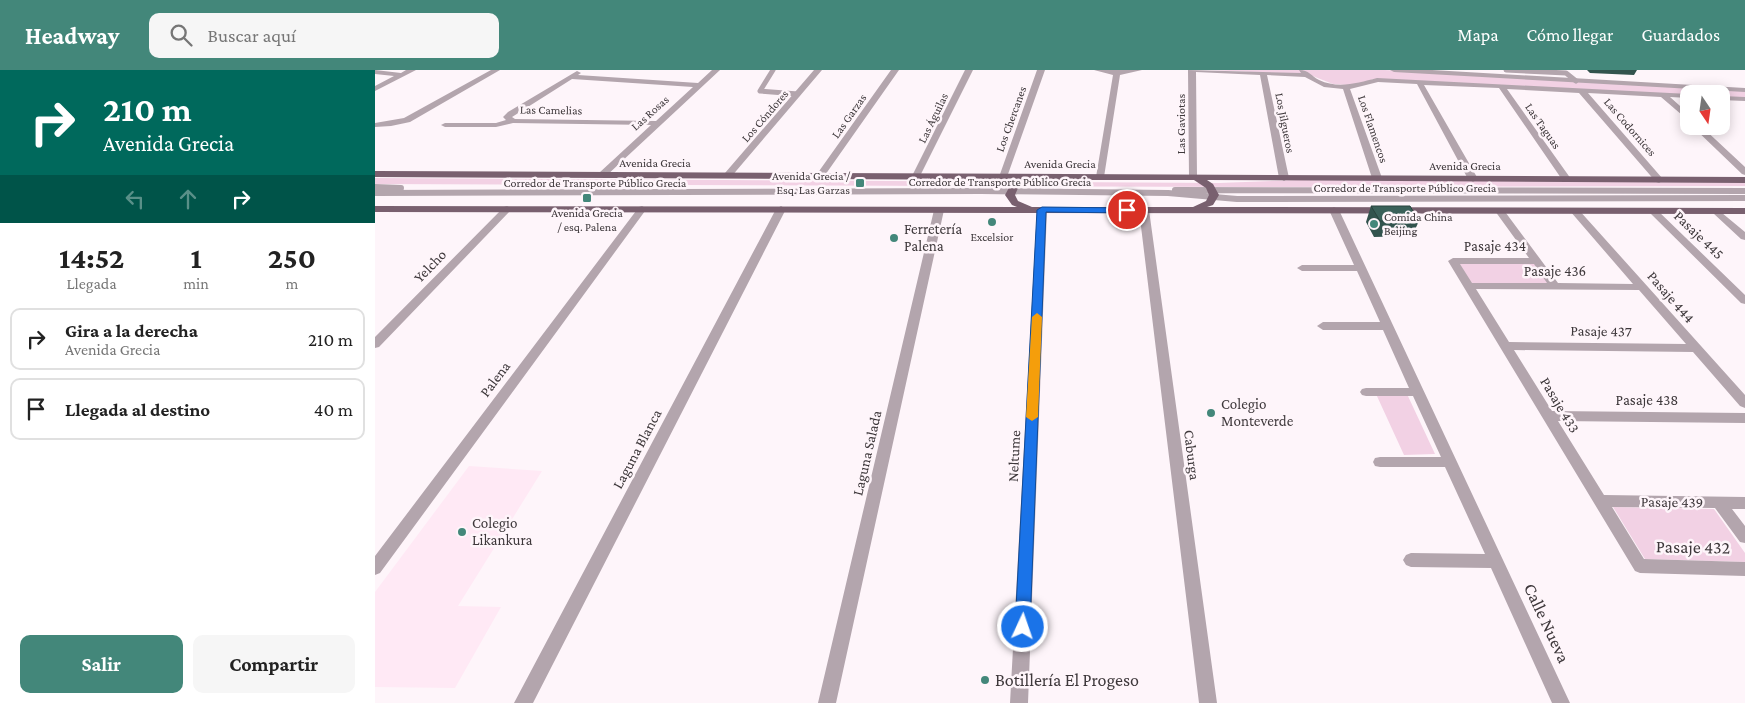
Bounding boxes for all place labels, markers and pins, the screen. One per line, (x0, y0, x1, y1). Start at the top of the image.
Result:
place label: Avenida Grecia / Esq. Las Garzas (772, 169, 851, 197)
marker: Avenida Grecia / Esq. Las Garzas (854, 177, 866, 189)
pin (1106, 189, 1148, 231)
marker: Avenida Grecia / esq. Palena (581, 192, 593, 204)
place label: Avenida Grecia / esq. Palena (551, 206, 623, 234)
place label: Comida China Beijing (1384, 210, 1453, 238)
marker: Excelsior (986, 216, 998, 228)
marker: Comida China Beijing (1368, 218, 1380, 230)
place label: Ferretería Palena (904, 221, 962, 254)
place label: Excelsior (970, 230, 1014, 244)
marker: Ferretería Palena (888, 232, 900, 244)
place label: Colegio Monteverde (1221, 396, 1294, 429)
marker: Colegio Monteverde (1205, 407, 1217, 419)
place label: Colegio Likankura (472, 515, 533, 548)
marker: Colegio Likankura (456, 526, 468, 538)
place label: Botillería El Progeso (995, 670, 1139, 690)
marker: Botillería El Progeso (979, 674, 991, 686)

